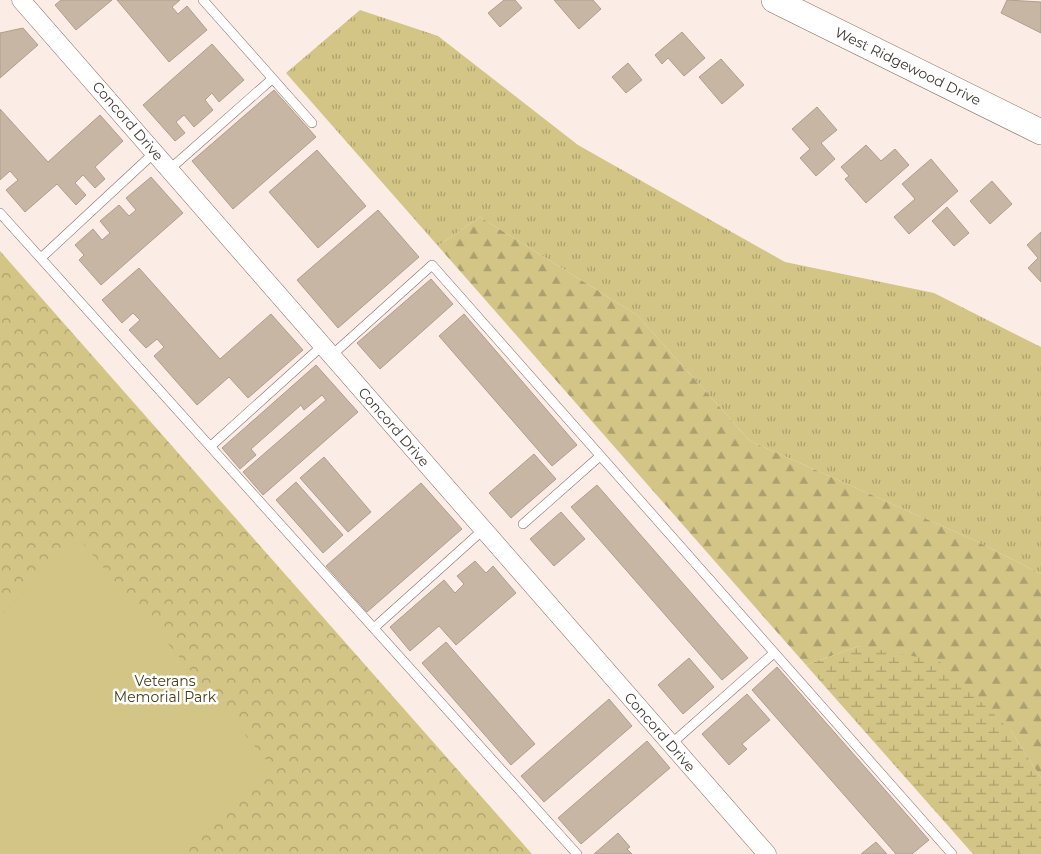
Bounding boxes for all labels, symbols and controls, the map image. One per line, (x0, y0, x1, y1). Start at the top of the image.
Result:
street label: West Ridgewood Drive (832, 23, 984, 109)
street label: Concord Drive (89, 77, 167, 165)
street label: Concord Drive (355, 383, 433, 471)
park label: Veterans Memorial Park (114, 672, 217, 706)
street label: Concord Drive (621, 688, 699, 776)

